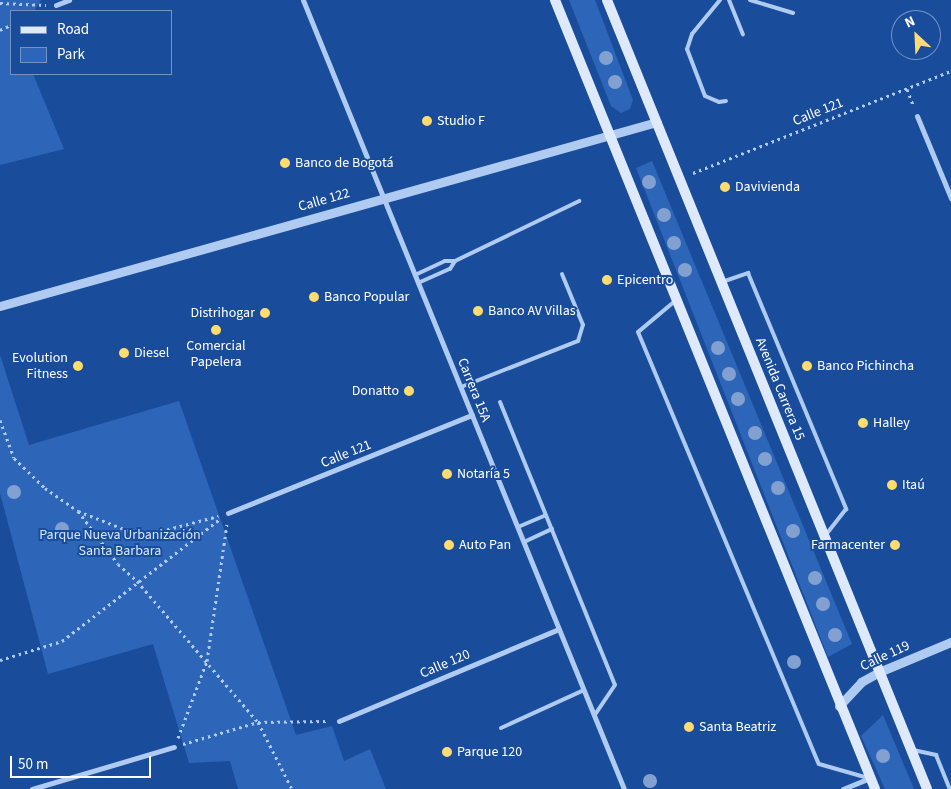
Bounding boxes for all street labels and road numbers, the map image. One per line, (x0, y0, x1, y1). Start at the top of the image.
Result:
street label: Calle 121 (790, 94, 846, 130)
street label: Calle 122 (296, 185, 352, 215)
street label: Avenida Carrera 15 (752, 335, 808, 443)
street label: Carrera 15A (454, 356, 494, 424)
street label: Calle 121 (318, 436, 374, 472)
street label: Calle 119 (858, 637, 912, 675)
street label: Calle 120 (417, 646, 473, 682)

